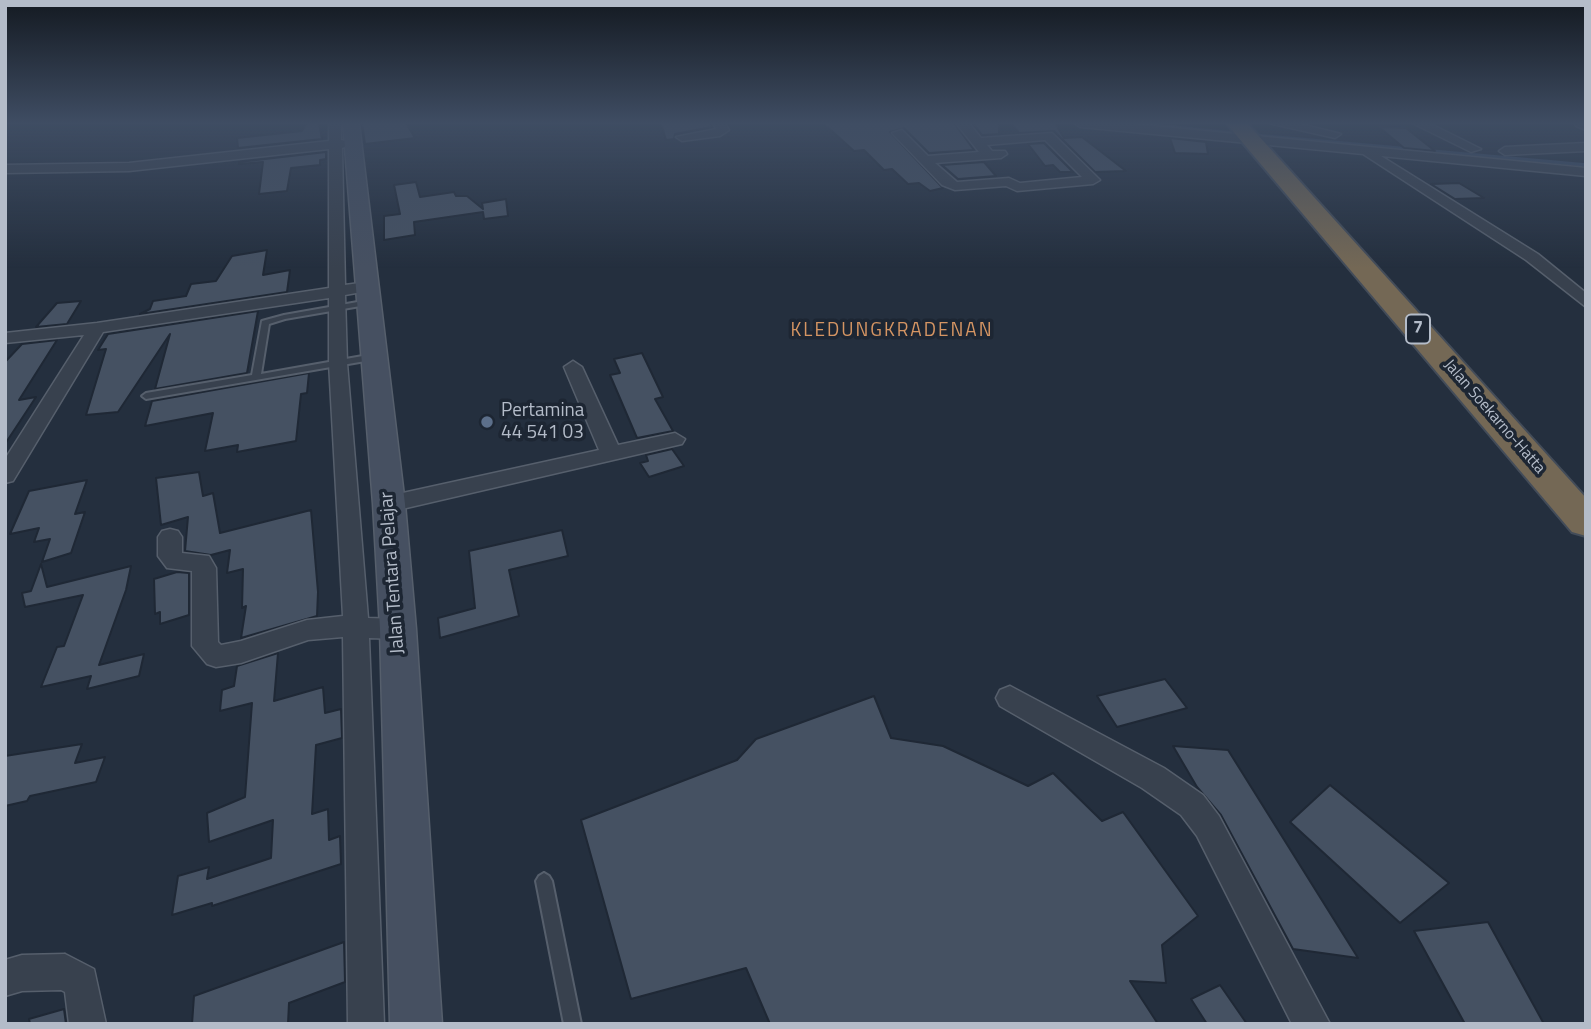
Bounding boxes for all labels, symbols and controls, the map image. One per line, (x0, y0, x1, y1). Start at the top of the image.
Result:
road number: 7 (1406, 314, 1430, 344)
district label: KLEDUNGKRADENAN (792, 320, 992, 342)
street label: Jalan Soekarno-Hatta (1439, 356, 1549, 478)
place label: Pertamina 44 541 03 (501, 400, 584, 444)
marker: Pertamina 44 541 03 (479, 414, 495, 430)
street label: Jalan Tentara Pelajar (376, 491, 410, 655)

